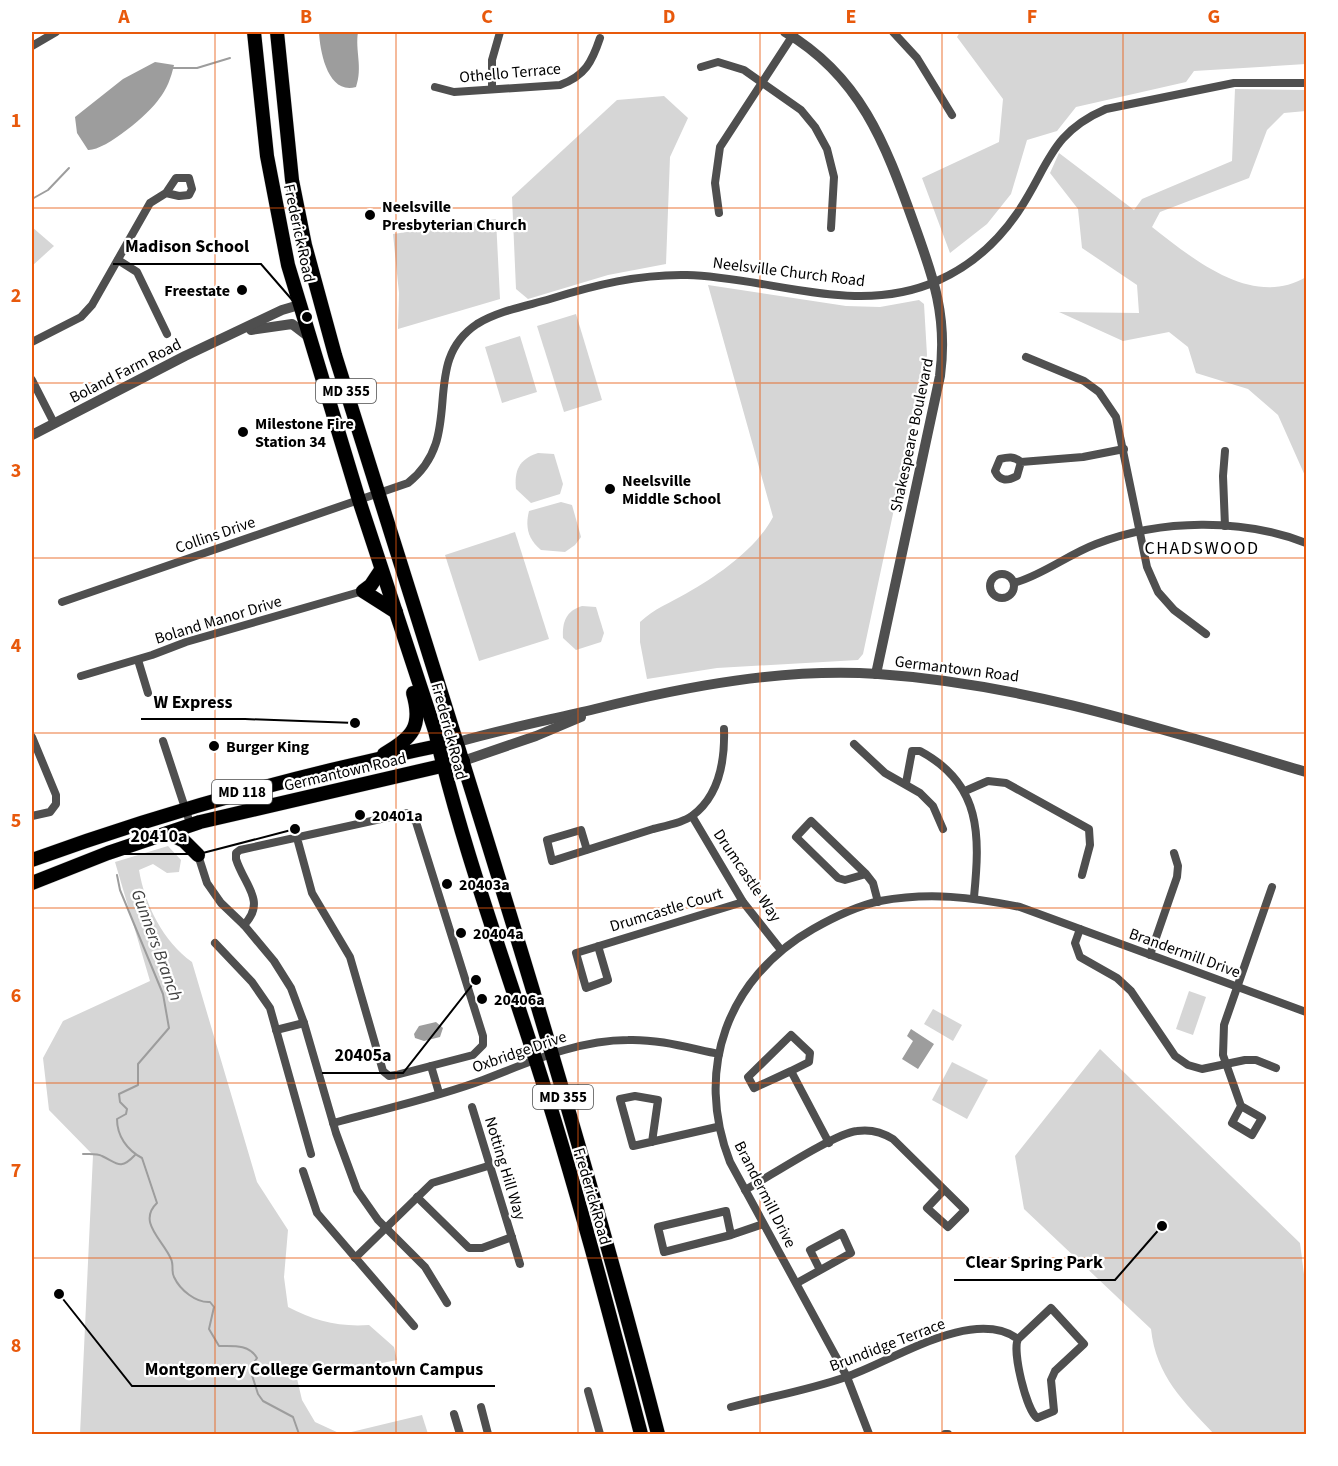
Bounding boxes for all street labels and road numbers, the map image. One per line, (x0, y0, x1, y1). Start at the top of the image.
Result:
street label: Othello Terrace (458, 58, 562, 88)
street label: Frederick Road (278, 182, 320, 284)
street label: Neelsville Church Road (712, 252, 866, 292)
street label: Boland Farm Road (66, 333, 185, 409)
street label: Shakespeare Boulevard (885, 356, 939, 514)
road number: MD 355 (316, 379, 376, 403)
street label: Collins Drive (172, 511, 258, 559)
street label: Boland Manor Drive (152, 590, 284, 650)
street label: Germantown Road (893, 650, 1020, 688)
street label: Frederick Road (425, 680, 473, 782)
street label: Germantown Road (282, 747, 409, 797)
road number: MD 118 (212, 780, 272, 804)
street label: Drumcastle Way (708, 825, 787, 927)
street label: Drumcastle Court (607, 882, 726, 938)
street label: Brandermill Drive (1126, 923, 1243, 983)
street label: Oxbridge Drive (469, 1026, 569, 1078)
road number: MD 355 (533, 1085, 593, 1109)
street label: Notting Hill Way (479, 1114, 531, 1223)
street label: Brandermill Drive (729, 1137, 801, 1252)
street label: Frederick Road (568, 1145, 616, 1247)
street label: Brundidge Terrace (826, 1313, 948, 1377)

